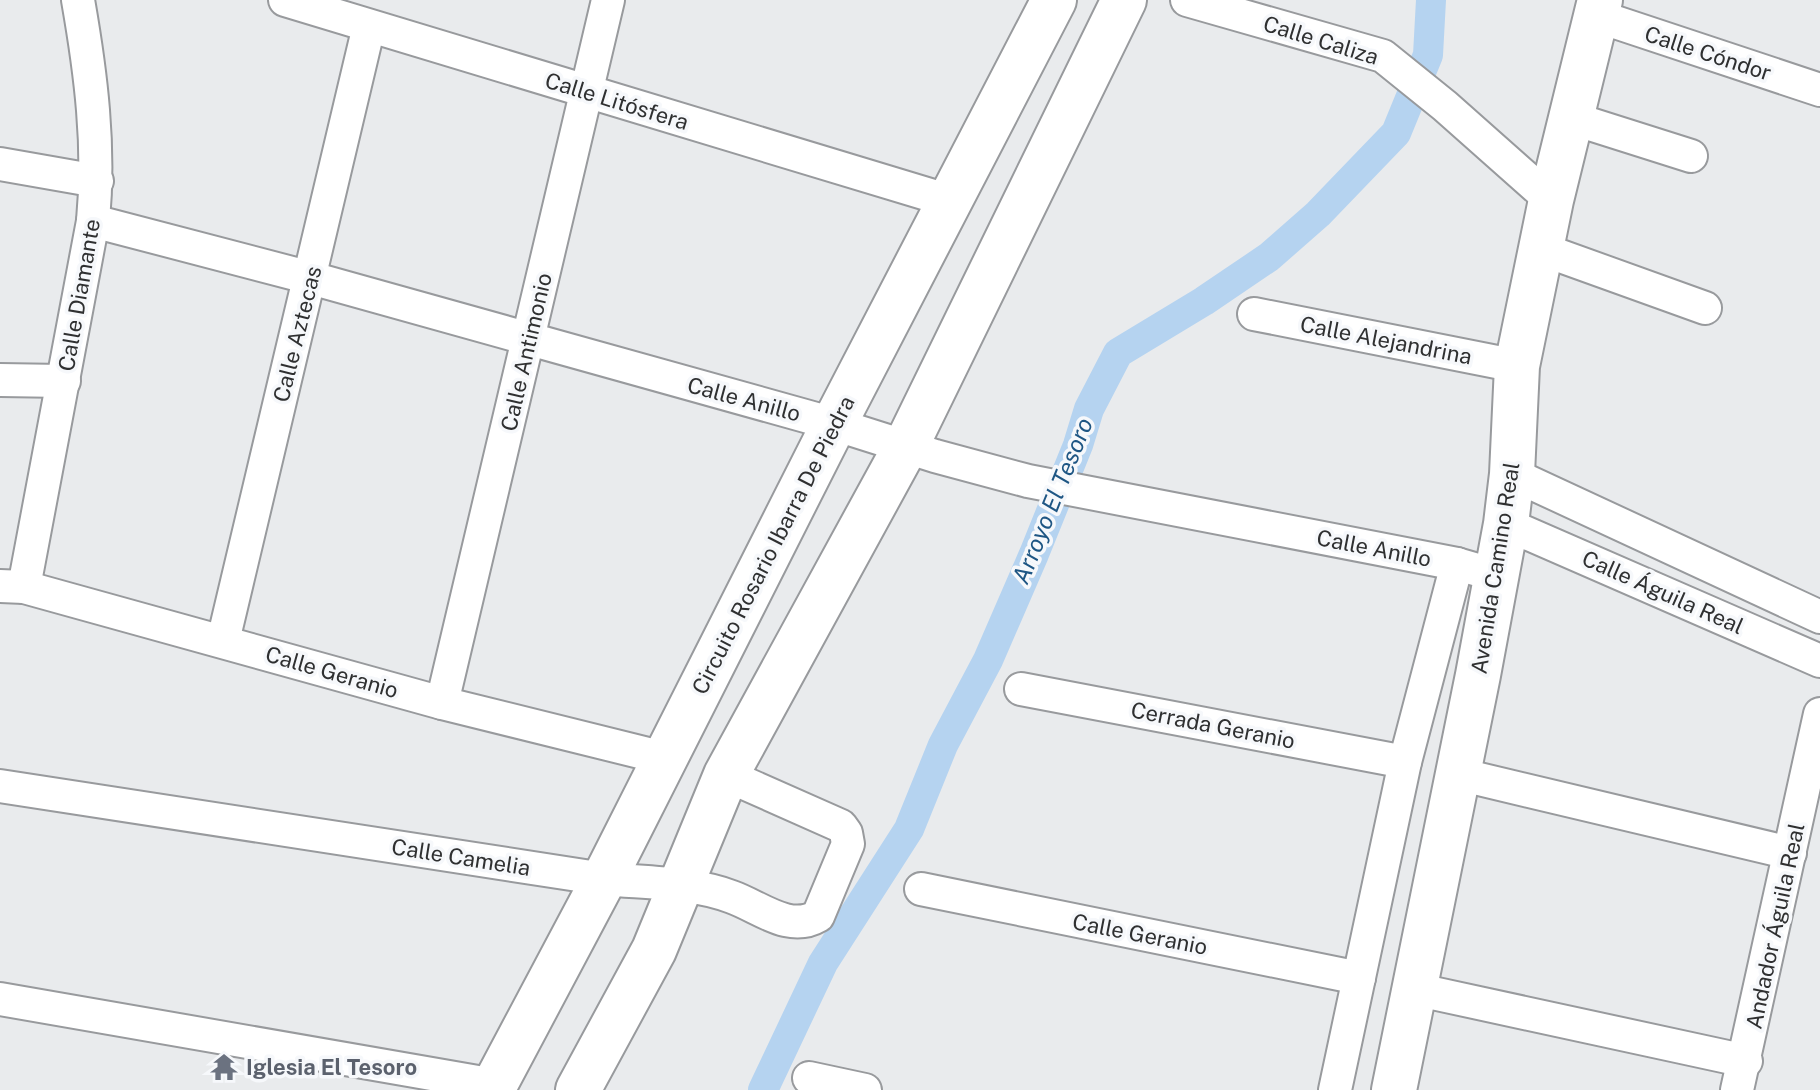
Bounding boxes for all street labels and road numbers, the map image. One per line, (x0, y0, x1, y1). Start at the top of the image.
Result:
street label: Calle Caliza (1260, 10, 1382, 70)
street label: Calle Cóndor (1641, 20, 1775, 86)
street label: Calle Litósfera (542, 67, 692, 135)
street label: Calle Diamante (53, 217, 105, 373)
street label: Calle Aztecas (268, 263, 326, 405)
street label: Calle Antimonio (495, 270, 557, 434)
street label: Calle Alejandrina (1298, 311, 1474, 369)
street label: Calle Anillo (685, 371, 803, 427)
street label: Circuito Rosario Ibarra De Piedra (686, 391, 860, 699)
street label: Avenida Camino Real (1465, 460, 1525, 676)
street label: Calle Anillo (1315, 524, 1433, 572)
street label: Calle Águila Real (1578, 545, 1748, 639)
street label: Calle Geranio (263, 641, 401, 703)
street label: Cerrada Geranio (1129, 696, 1297, 754)
street label: Andador Águila Real (1740, 821, 1810, 1031)
street label: Calle Camelia (390, 833, 532, 881)
street label: Calle Geranio (1070, 908, 1210, 960)

